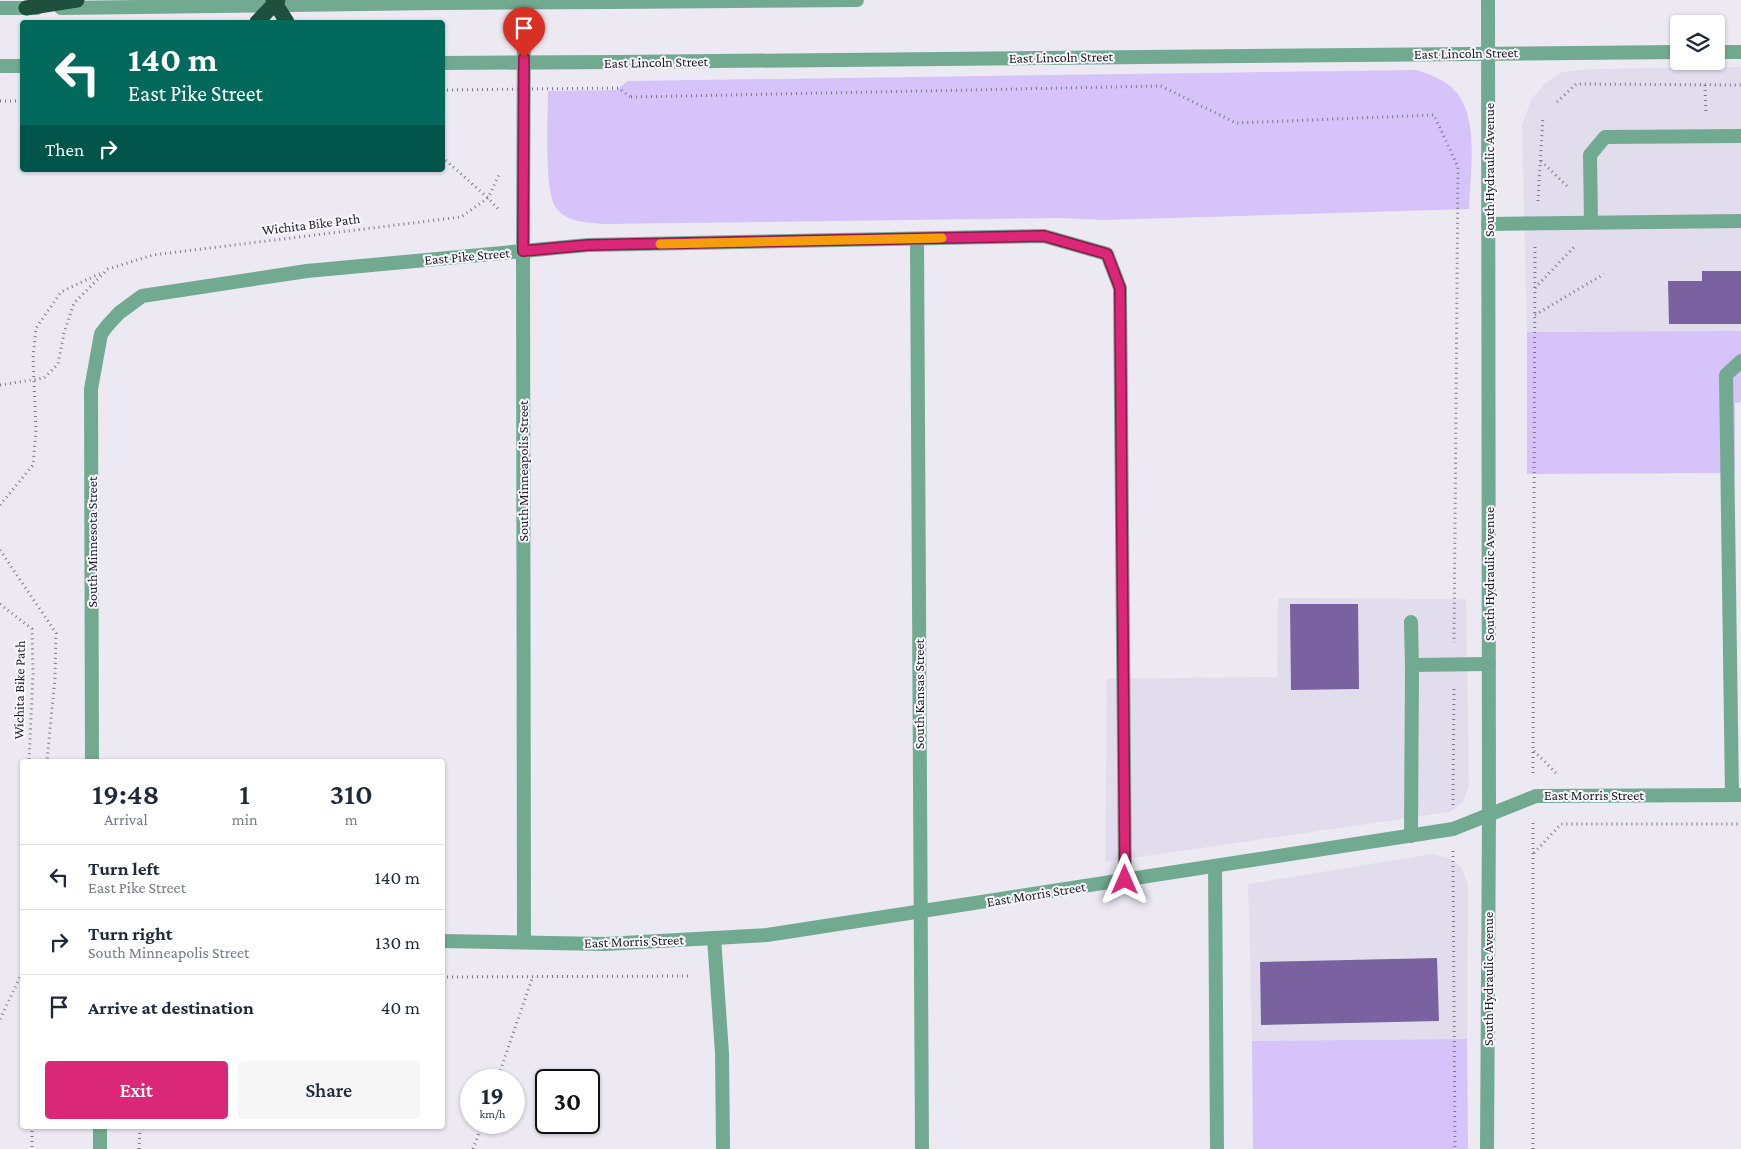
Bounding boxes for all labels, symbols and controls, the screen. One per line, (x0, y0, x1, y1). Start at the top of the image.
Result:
pin (503, 7, 545, 58)
icon: arrive (510, 14, 538, 42)
map controls (1670, 15, 1725, 70)
button: layers (1670, 15, 1725, 70)
icon: left (45, 40, 110, 105)
text: 140 m (128, 40, 218, 79)
street label: East Lincoln Street (1414, 44, 1519, 62)
street label: East Lincoln Street (1009, 48, 1114, 66)
street label: East Lincoln Street (604, 53, 709, 71)
text: East Pike Street (128, 81, 263, 106)
street label: South Hydraulic Avenue (1481, 103, 1497, 237)
icon: right (94, 135, 122, 163)
text: Then (45, 139, 84, 160)
street label: Wichita Bike Path (261, 210, 362, 238)
street label: East Pike Street (424, 244, 511, 268)
street label: South Minneapolis Street (515, 400, 531, 542)
street label: South Minnesota Street (84, 476, 100, 608)
street label: South Hydraulic Avenue (1481, 507, 1497, 641)
street label: South Kansas Street (911, 638, 927, 749)
street label: Wichita Bike Path (10, 640, 28, 740)
text: 19:48 (92, 777, 160, 810)
text: 1 (239, 777, 250, 810)
text: 310 (330, 777, 373, 810)
street label: East Morris Street (1544, 787, 1644, 803)
text: Arrival (104, 811, 148, 828)
text: min (232, 811, 258, 828)
text: m (345, 811, 358, 828)
position arrow (1098, 853, 1150, 905)
text: Turn left (88, 858, 160, 879)
icon: left (45, 863, 73, 891)
text: 140 m (374, 867, 420, 888)
street label: East Morris Street (985, 878, 1087, 910)
text: East Pike Street (88, 879, 186, 896)
street label: South Hydraulic Avenue (1480, 912, 1496, 1046)
text: Turn right (88, 923, 173, 944)
icon: right (45, 928, 73, 956)
street label: East Morris Street (584, 931, 685, 951)
text: 130 m (375, 932, 420, 953)
text: South Minneapolis Street (88, 944, 249, 961)
icon: arrive (45, 993, 73, 1021)
text: Arrive at destination (88, 997, 254, 1018)
text: 40 m (381, 997, 420, 1018)
button: Exit (45, 1061, 228, 1119)
button: Share (238, 1061, 420, 1119)
speed limit sign: 30 (535, 1069, 600, 1134)
text: 19 (481, 1082, 504, 1109)
text: km/h (480, 1107, 505, 1121)

